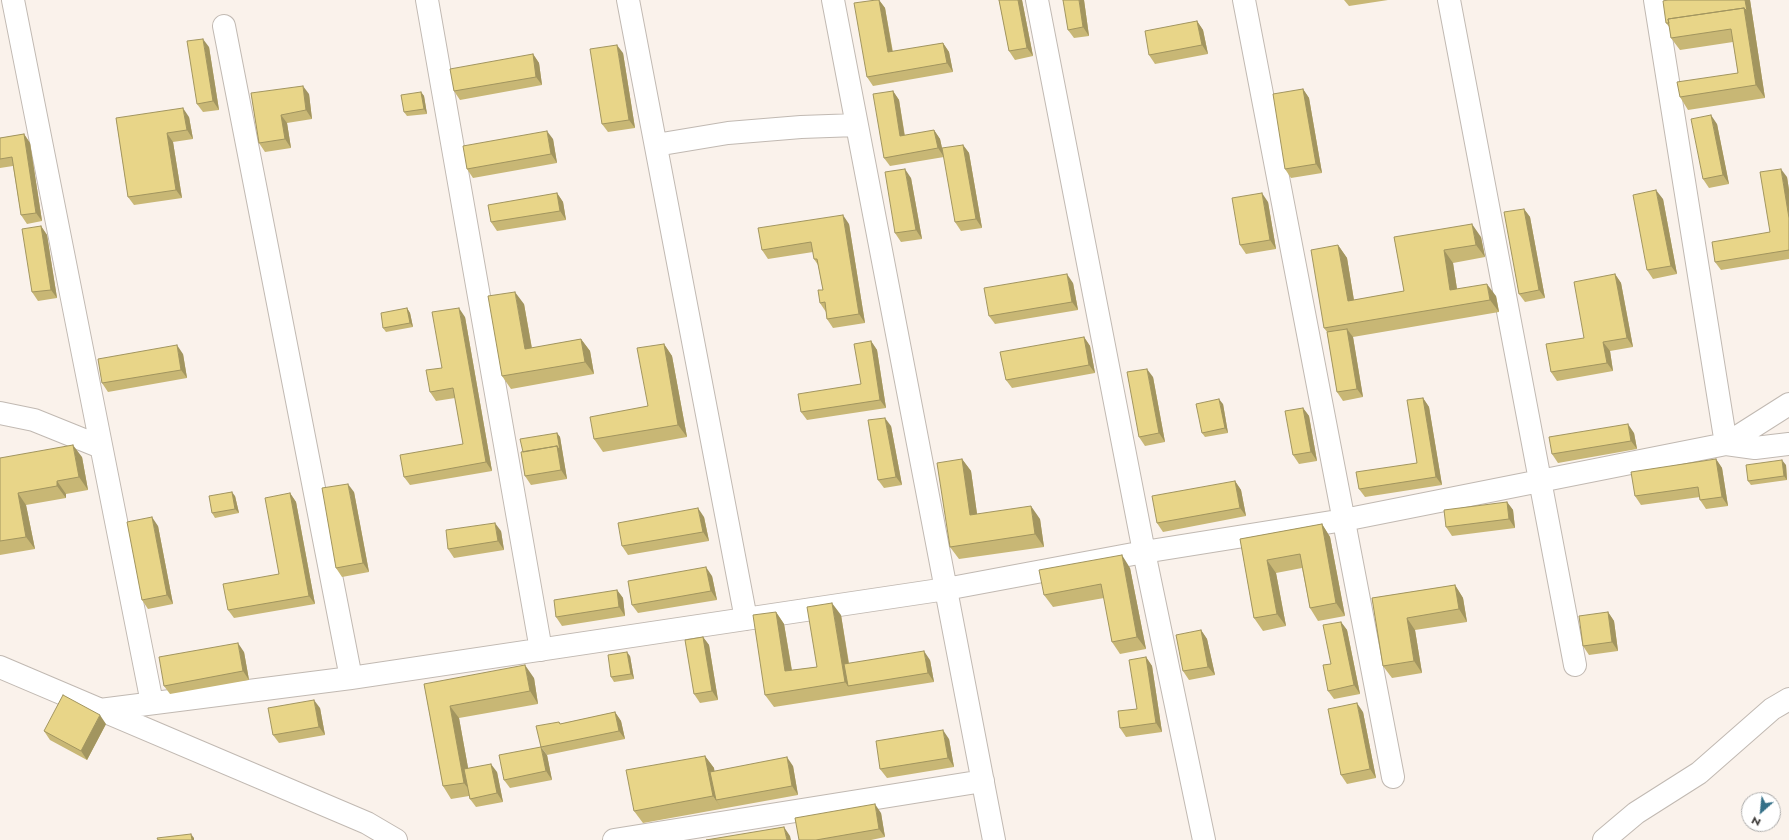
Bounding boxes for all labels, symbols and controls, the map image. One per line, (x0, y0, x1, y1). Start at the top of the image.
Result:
north arrow (1741, 792, 1781, 832)
text: N (1748, 813, 1764, 831)

